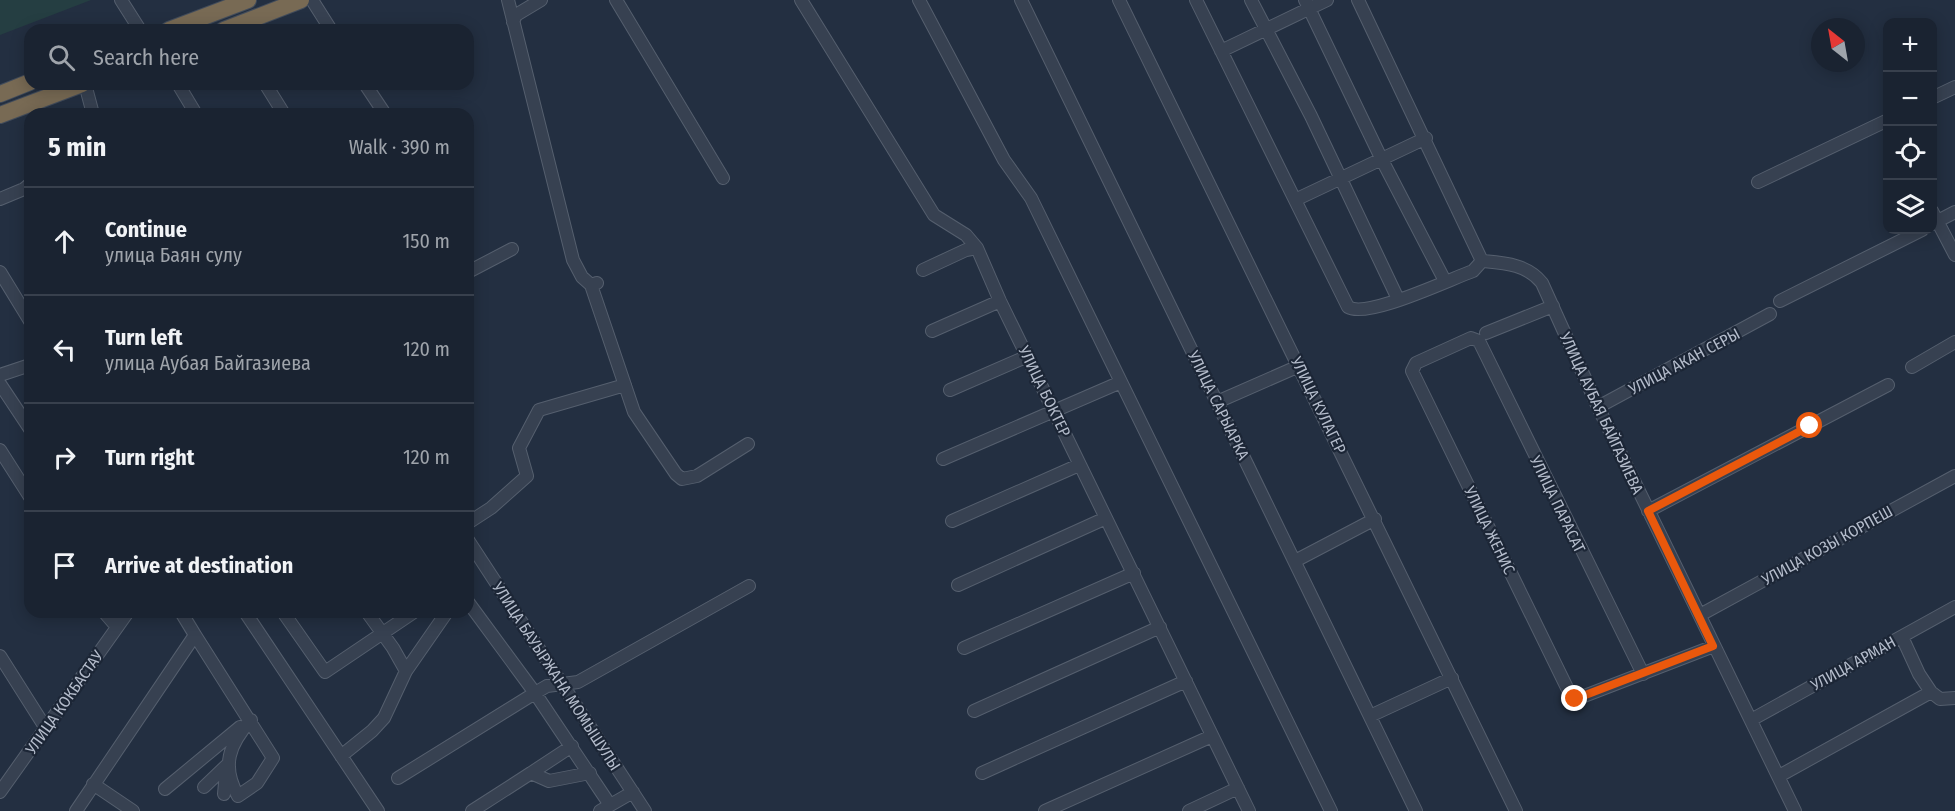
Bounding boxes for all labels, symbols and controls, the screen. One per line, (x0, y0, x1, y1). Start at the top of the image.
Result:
north arrow (1811, 18, 1865, 72)
map controls (1883, 18, 1937, 234)
button: + (1883, 18, 1937, 72)
search box (24, 24, 474, 90)
icon: search (45, 41, 78, 74)
text: Search here (93, 44, 199, 71)
button: − (1883, 72, 1937, 126)
button: locate (1883, 126, 1937, 180)
text: 5 min (48, 132, 106, 163)
text: Walk · 390 m (349, 135, 450, 159)
button: layers (1883, 180, 1937, 234)
text: Continue (105, 216, 187, 243)
icon: ahead (48, 225, 81, 258)
text: 150 m (403, 229, 450, 253)
text: улица Баян сулу (105, 243, 242, 267)
text: Turn left (105, 324, 183, 351)
street label: УЛИЦА АКАН СЕРЫ (1625, 324, 1743, 399)
street label: УЛИЦА АУБАЯ БАЙГАЗИЕВА (1555, 329, 1648, 498)
icon: left (48, 333, 81, 366)
text: 120 m (403, 337, 450, 361)
street label: УЛИЦА БОКТЕР (1014, 342, 1075, 440)
street label: УЛИЦА САРЫАРКА (1184, 347, 1253, 463)
text: улица Аубая Байгазиева (105, 351, 311, 375)
street label: УЛИЦА КУЛАГЕР (1286, 353, 1350, 457)
route start (1796, 412, 1822, 438)
icon: right (48, 441, 81, 474)
text: Turn right (105, 444, 194, 471)
text: 120 m (403, 445, 450, 469)
street label: УЛИЦА ПАРАСАТ (1526, 452, 1589, 556)
street label: УЛИЦА ЖЕНИС (1460, 482, 1519, 577)
street label: УЛИЦА КОЗЫ КОРПЕШ (1758, 502, 1896, 590)
icon: arrive (48, 549, 81, 582)
text: Arrive at destination (105, 552, 293, 579)
street label: УЛИЦА БАУЫРЖАНА МОМЫШУЛЫ (488, 578, 625, 774)
street label: УЛИЦА АРМАН (1807, 632, 1899, 695)
street label: УЛИЦА КОКБАСТАУ (21, 647, 107, 759)
route end (1561, 685, 1587, 711)

